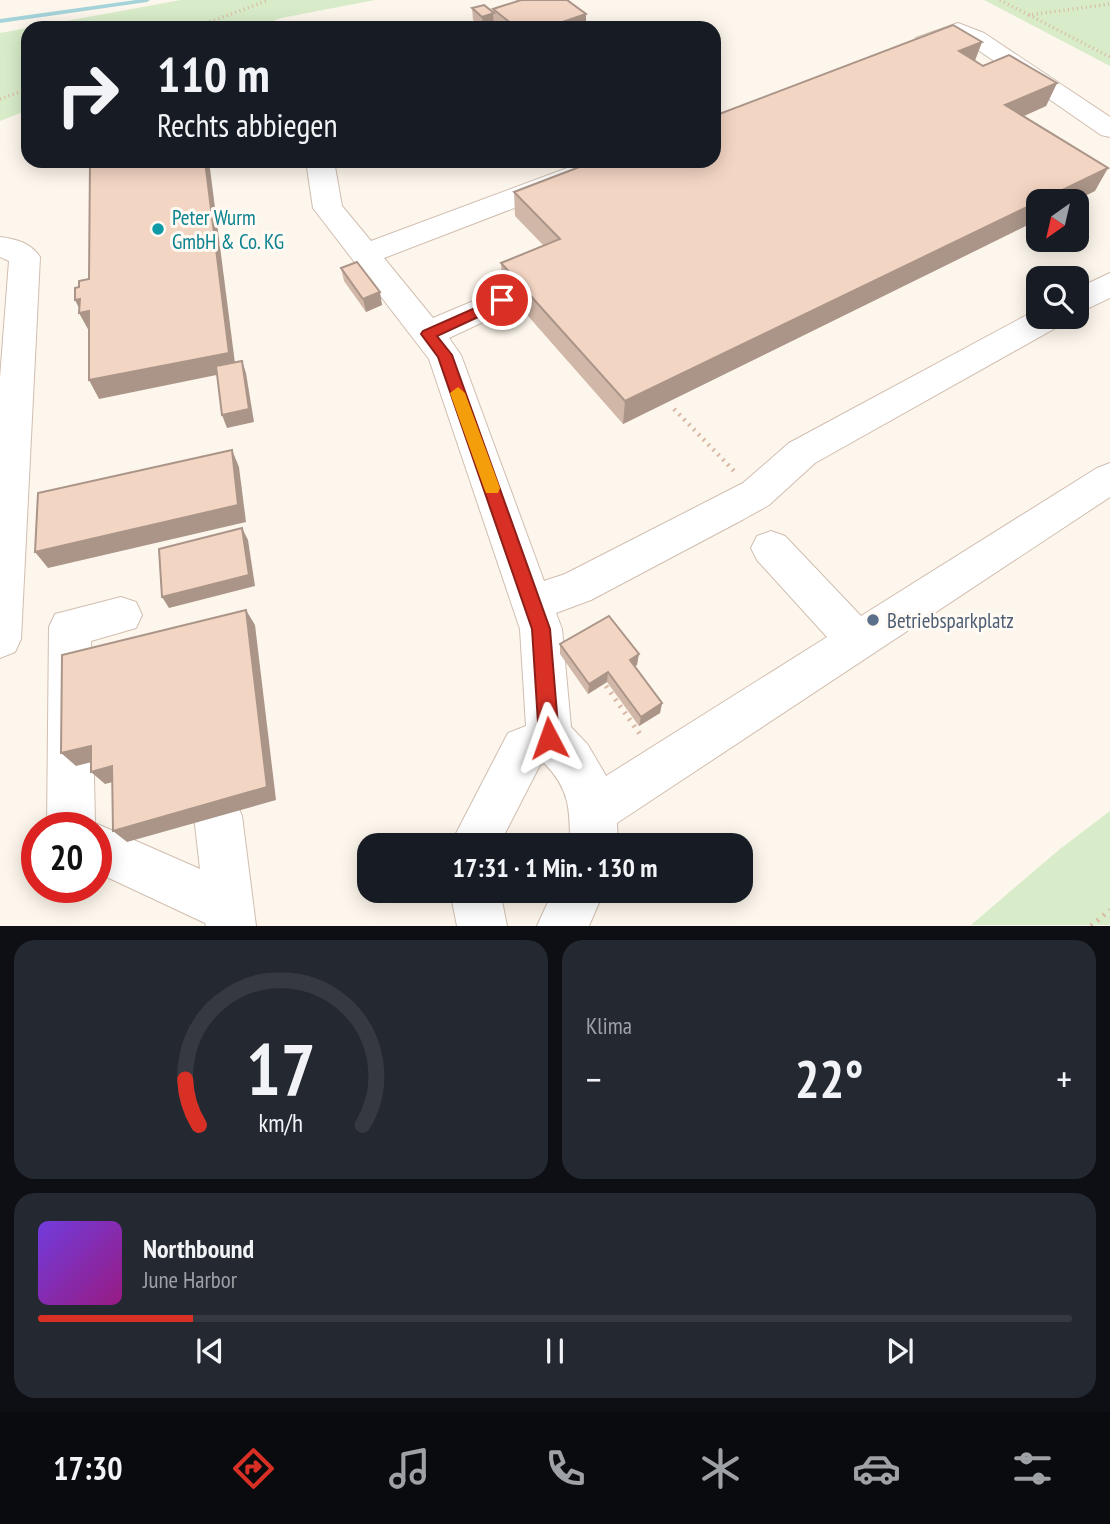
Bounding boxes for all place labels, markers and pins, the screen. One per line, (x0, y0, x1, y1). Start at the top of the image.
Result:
place label: Peter Wurm GmbH & Co. KG (172, 204, 284, 255)
marker: Peter Wurm GmbH & Co. KG (150, 221, 166, 237)
pin (472, 270, 532, 330)
place label: Betriebsparkplatz (887, 607, 1014, 634)
marker: Betriebsparkplatz (865, 612, 881, 628)

